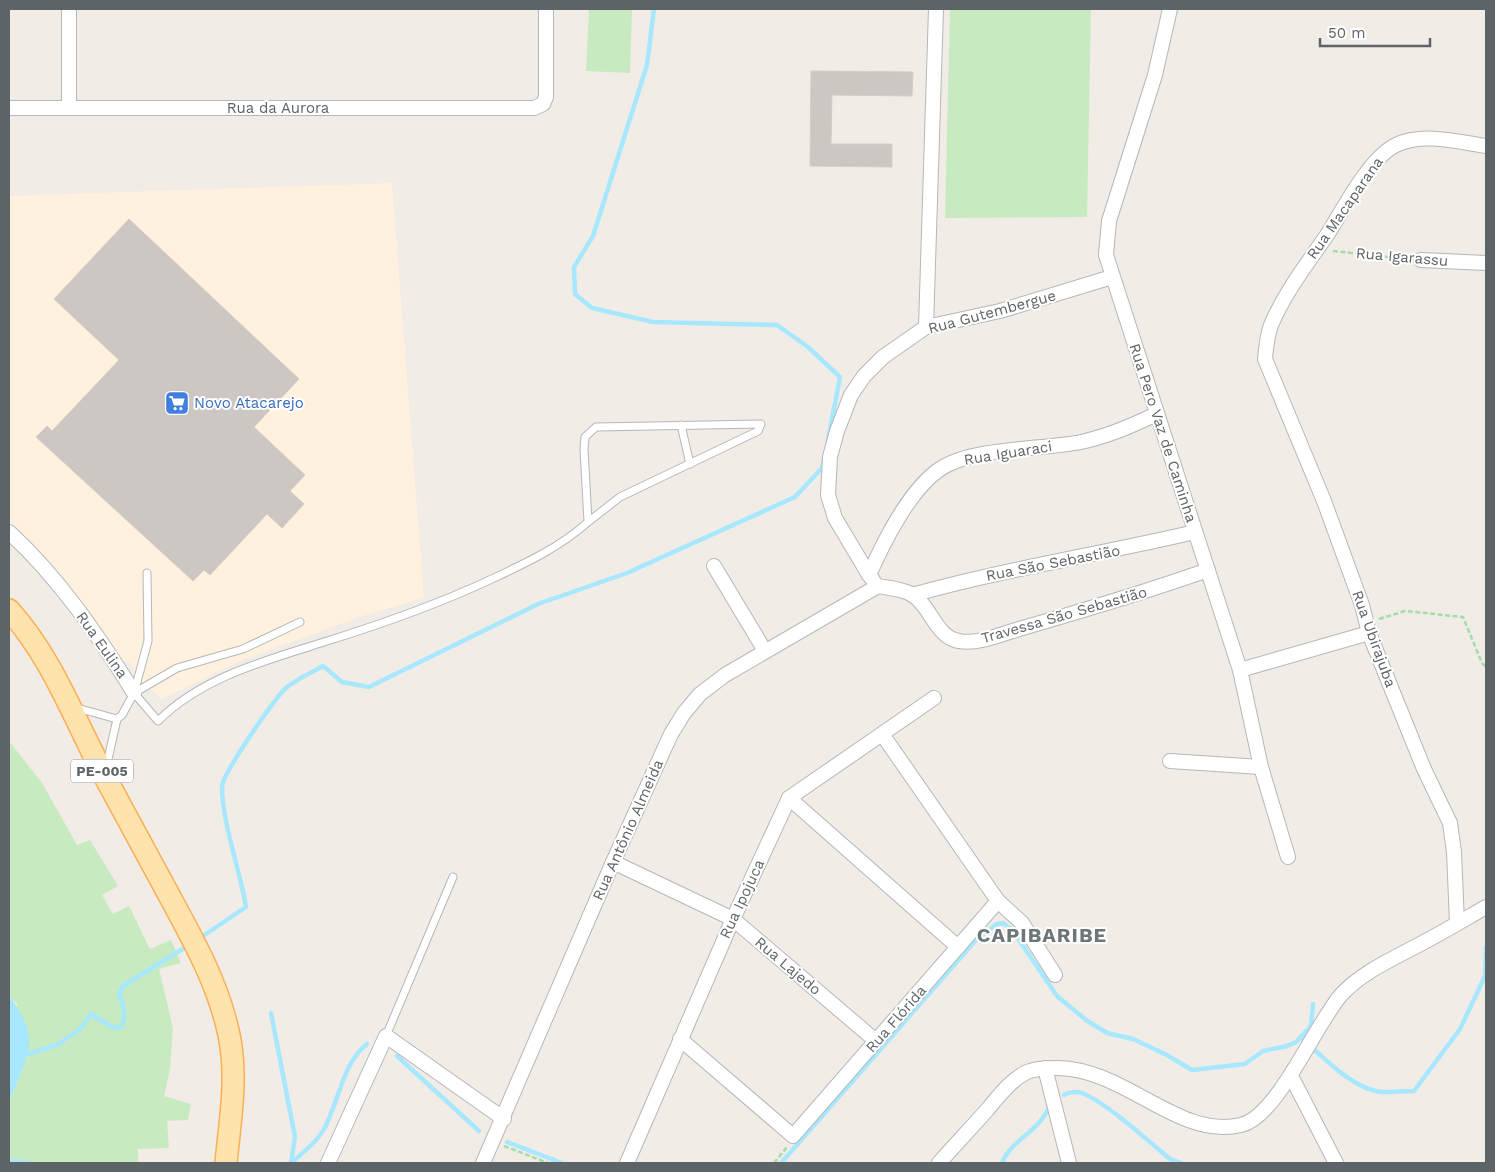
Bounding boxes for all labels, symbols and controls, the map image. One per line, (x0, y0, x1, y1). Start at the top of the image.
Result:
scale bar (1320, 15, 1430, 47)
text: 50 m (1328, 24, 1365, 42)
street label: Rua da Aurora (227, 99, 330, 117)
street label: Rua Macaparana (1303, 153, 1387, 263)
street label: Rua Igarassu (1355, 244, 1449, 270)
street label: Rua Gutembergue (926, 286, 1058, 338)
street label: Rua Pero Vaz de Caminha (1126, 341, 1201, 525)
supermarket icon: Novo Atacarejo (164, 390, 190, 416)
place label: Novo Atacarejo (194, 394, 304, 412)
street label: Rua Iguaraci (963, 437, 1053, 469)
street label: Rua São Sebastião (984, 541, 1122, 585)
street label: Travessa São Sebastião (979, 583, 1149, 647)
street label: Rua Ubirajuba (1348, 588, 1400, 690)
street label: Rua Eulina (72, 608, 132, 682)
street label: Rua Antônio Almeida (589, 756, 667, 903)
road number: PE-005 (71, 759, 133, 782)
street label: Rua Ipojuca (716, 856, 768, 941)
district label: CAPIBARIBE (977, 923, 1107, 947)
street label: Rua Lajedo (751, 933, 825, 999)
street label: Rua Flórida (862, 981, 930, 1056)

